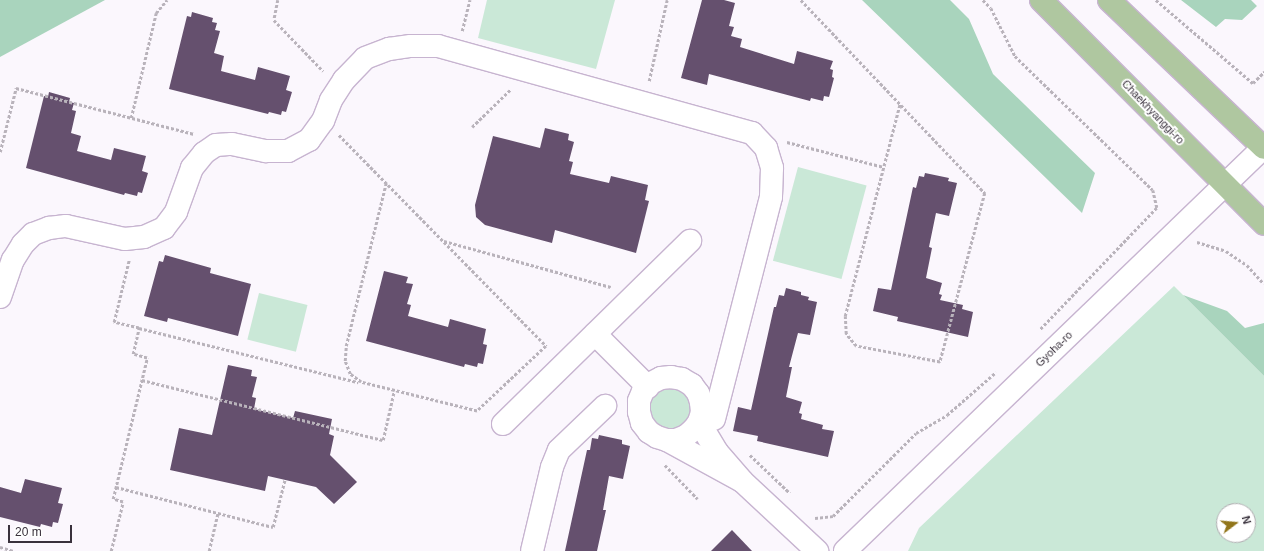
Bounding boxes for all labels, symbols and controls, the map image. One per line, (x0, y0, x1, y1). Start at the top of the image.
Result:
street label: Chaekhyanggi-ro (1119, 77, 1187, 147)
street label: Gyoha-ro (1033, 328, 1075, 370)
north arrow (1216, 503, 1256, 543)
text: N (1240, 514, 1253, 525)
scale bar (10, 517, 74, 543)
text: 20 m (15, 525, 42, 539)

